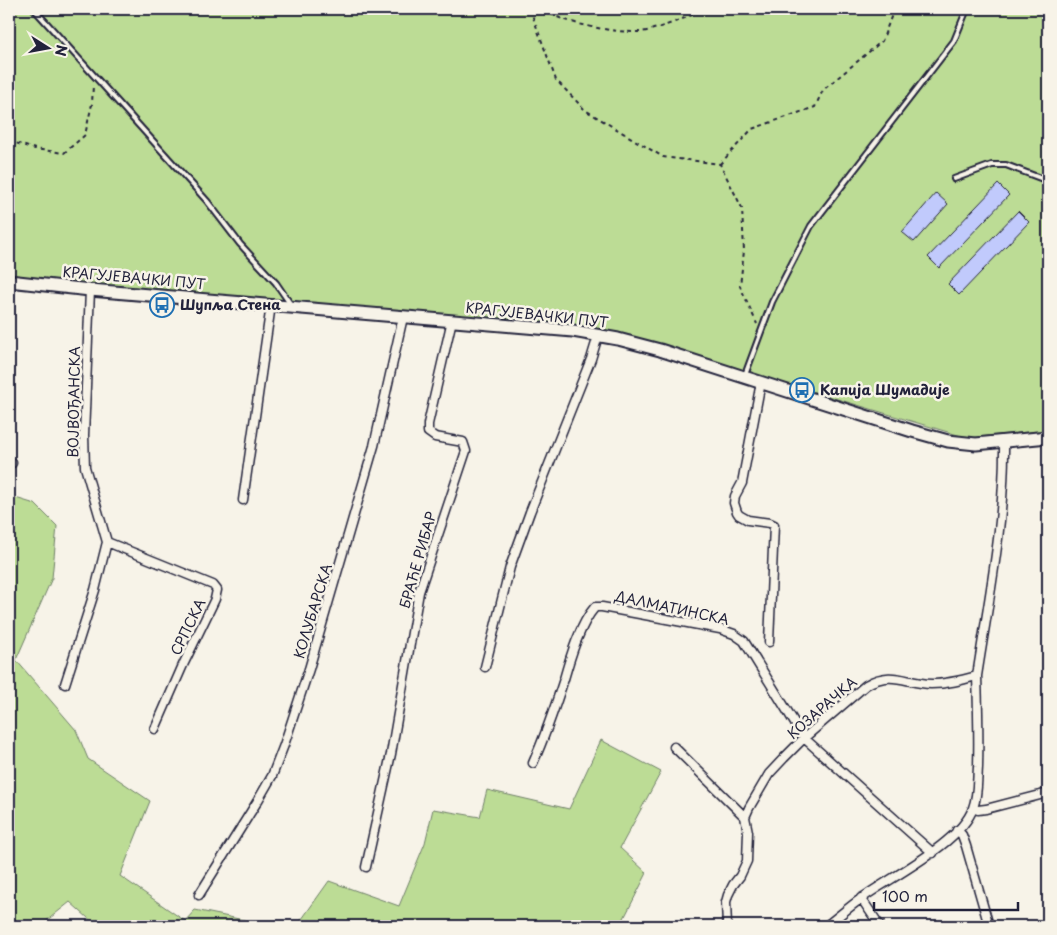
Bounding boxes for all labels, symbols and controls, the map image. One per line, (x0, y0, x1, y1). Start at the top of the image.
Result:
north arrow (22, 22, 72, 72)
text: N (50, 43, 73, 58)
street label: КРАГУЈЕВАЧКИ ПУТ (62, 261, 207, 294)
bus stop icon: Шупља Стена (149, 292, 175, 318)
place label: Шупља Стена (180, 294, 281, 315)
street label: КРАГУЈЕВАЧКИ ПУТ (465, 297, 610, 332)
street label: ВОЈВОЂАНСКА (62, 346, 85, 458)
bus stop icon: Капија Шумадије (789, 377, 815, 403)
place label: Капија Шумадије (820, 379, 950, 400)
street label: БРАЋЕ РИБАР (394, 509, 441, 611)
street label: КОЛУБАРСКА (288, 561, 337, 661)
street label: ДАЛМАТИНСКА (612, 585, 731, 630)
street label: СРПСКА (165, 595, 210, 659)
street label: КОЗАРАЧКА (782, 671, 861, 744)
scale bar (874, 880, 1018, 912)
text: 100 m (882, 884, 928, 907)

